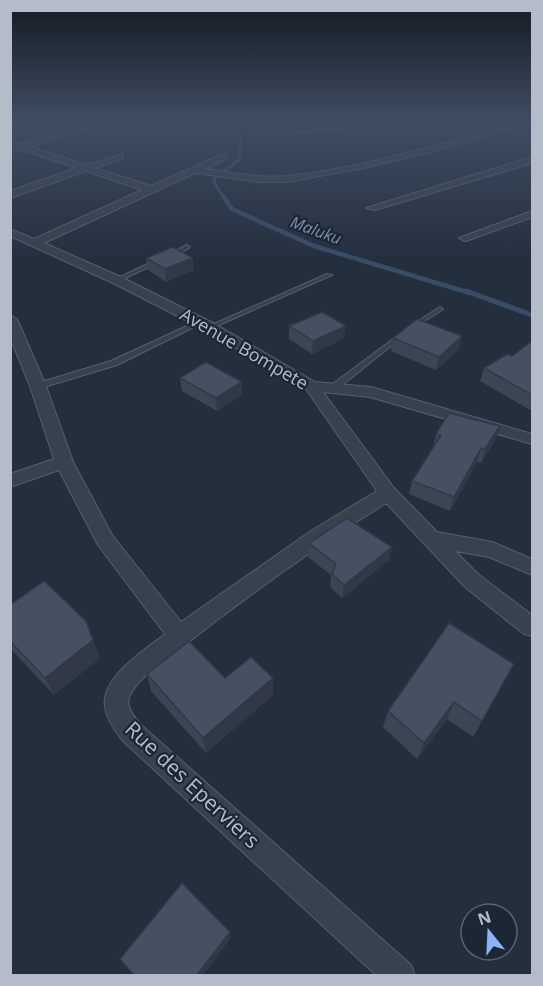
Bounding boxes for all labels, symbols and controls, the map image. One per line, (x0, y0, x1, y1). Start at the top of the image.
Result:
water label: Maluku (287, 211, 345, 249)
street label: Avenue Bompete (176, 302, 313, 395)
street label: Rue des Eperviers (119, 715, 266, 854)
north arrow (459, 902, 519, 962)
text: N (475, 905, 494, 930)

